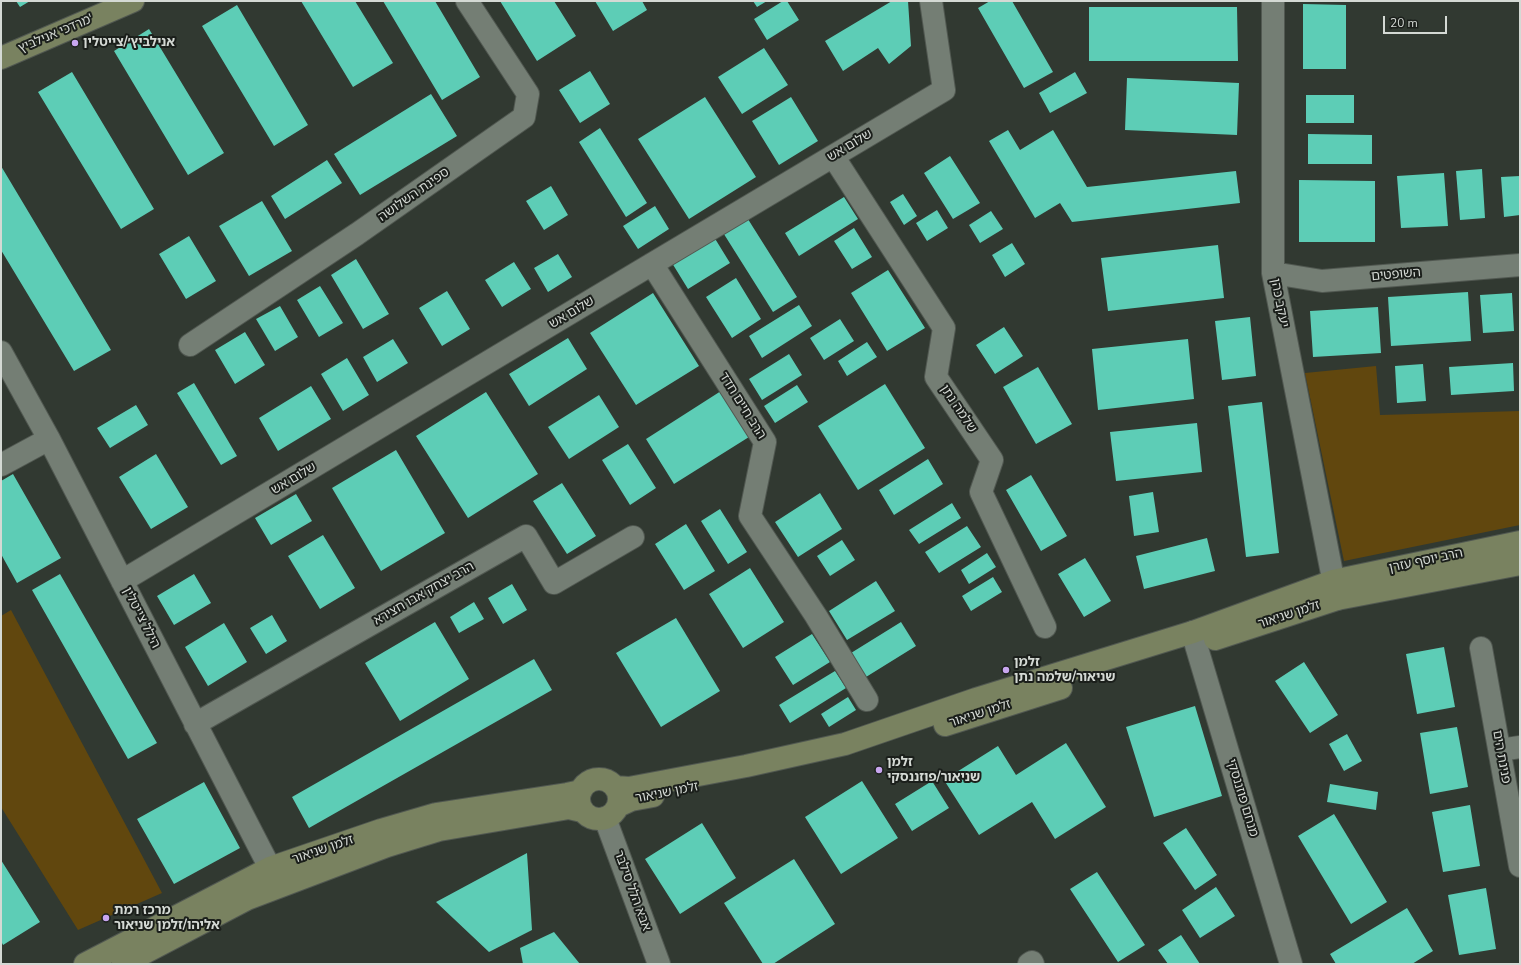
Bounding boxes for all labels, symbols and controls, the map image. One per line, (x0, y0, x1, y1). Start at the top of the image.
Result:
scale bar (1385, 8, 1449, 34)
street label: מרדכי אנילביץ' (16, 11, 96, 57)
text: 20 m (1390, 15, 1418, 31)
place label: אנילביץ׳/צייטלין (83, 35, 175, 51)
marker: אנילביץ׳/צייטלין (70, 38, 80, 48)
street label: שלום אש (825, 127, 875, 165)
street label: ספינת השלושה (376, 165, 452, 225)
street label: השופטים (1371, 265, 1421, 285)
street label: יעקב כהן (1267, 277, 1291, 329)
street label: שלום אש (547, 294, 597, 332)
street label: הרב חיים חדד (715, 370, 769, 442)
street label: שלמה נתן (936, 382, 980, 436)
street label: שלום אש (269, 460, 319, 498)
street label: הרב יוסף עזרן (1388, 546, 1464, 576)
street label: הרב יצחק אבו חצירא (371, 559, 477, 629)
street label: הילל צייטלין (119, 585, 163, 651)
street label: זלמן שניאור (1256, 598, 1322, 632)
place label: זלמן שניאור/שלמה נתן (1014, 655, 1115, 686)
marker: זלמן שניאור/שלמה נתן (1001, 665, 1011, 675)
street label: זלמן שניאור (947, 697, 1013, 731)
street label: פנינת הים (1489, 729, 1513, 785)
place label: זלמן שניאור/פוזננסקי (887, 755, 980, 786)
street label: מנחם פוזננסקי (1223, 757, 1261, 839)
marker: זלמן שניאור/פוזננסקי (874, 765, 884, 775)
street label: זלמן שניאור (634, 779, 700, 807)
street label: זלמן שניאור (290, 832, 356, 868)
street label: אבא הלל סילבר (610, 849, 654, 933)
place label: מרכז רמת אליהו/זלמן שניאור (114, 903, 220, 934)
marker: מרכז רמת אליהו/זלמן שניאור (101, 913, 111, 923)

